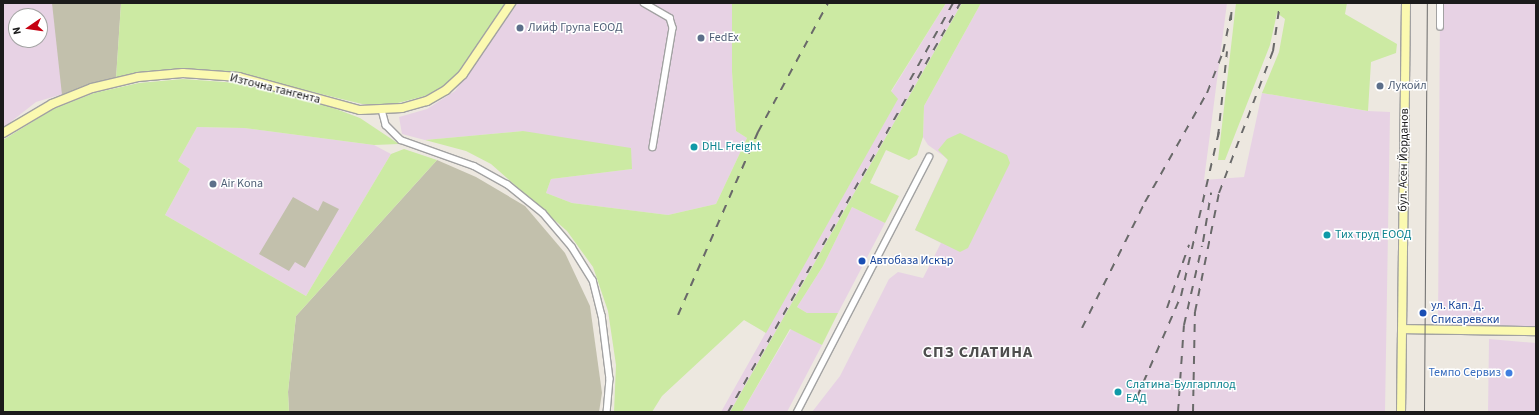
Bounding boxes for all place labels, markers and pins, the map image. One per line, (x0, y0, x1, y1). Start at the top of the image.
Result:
place label: Лийф Група ЕООД (528, 21, 623, 35)
marker: Лийф Група ЕООД (515, 23, 525, 33)
place label: FedEx (709, 31, 739, 45)
marker: FedEx (696, 33, 706, 43)
place label: Лукойл (1388, 79, 1427, 93)
marker: Лукойл (1375, 81, 1385, 91)
place label: DHL Freight (702, 140, 761, 154)
marker: DHL Freight (689, 142, 699, 152)
place label: Air Kona (221, 177, 263, 191)
marker: Air Kona (208, 179, 218, 189)
place label: Тих труд ЕООД (1335, 228, 1411, 242)
marker: Тих труд ЕООД (1322, 230, 1332, 240)
place label: Автобаза Искър (870, 254, 953, 268)
marker: Автобаза Искър (857, 256, 867, 266)
place label: ул. Кап. Д. Списаревски (1431, 299, 1500, 327)
marker: ул. Кап. Д. Списаревски (1418, 308, 1428, 318)
place label: Темпо Сервиз (1428, 366, 1501, 380)
marker: Темпо Сервиз (1504, 368, 1514, 378)
place label: Слатина-Булгарплод ЕАД (1126, 378, 1236, 406)
marker: Слатина-Булгарплод ЕАД (1113, 387, 1123, 397)

